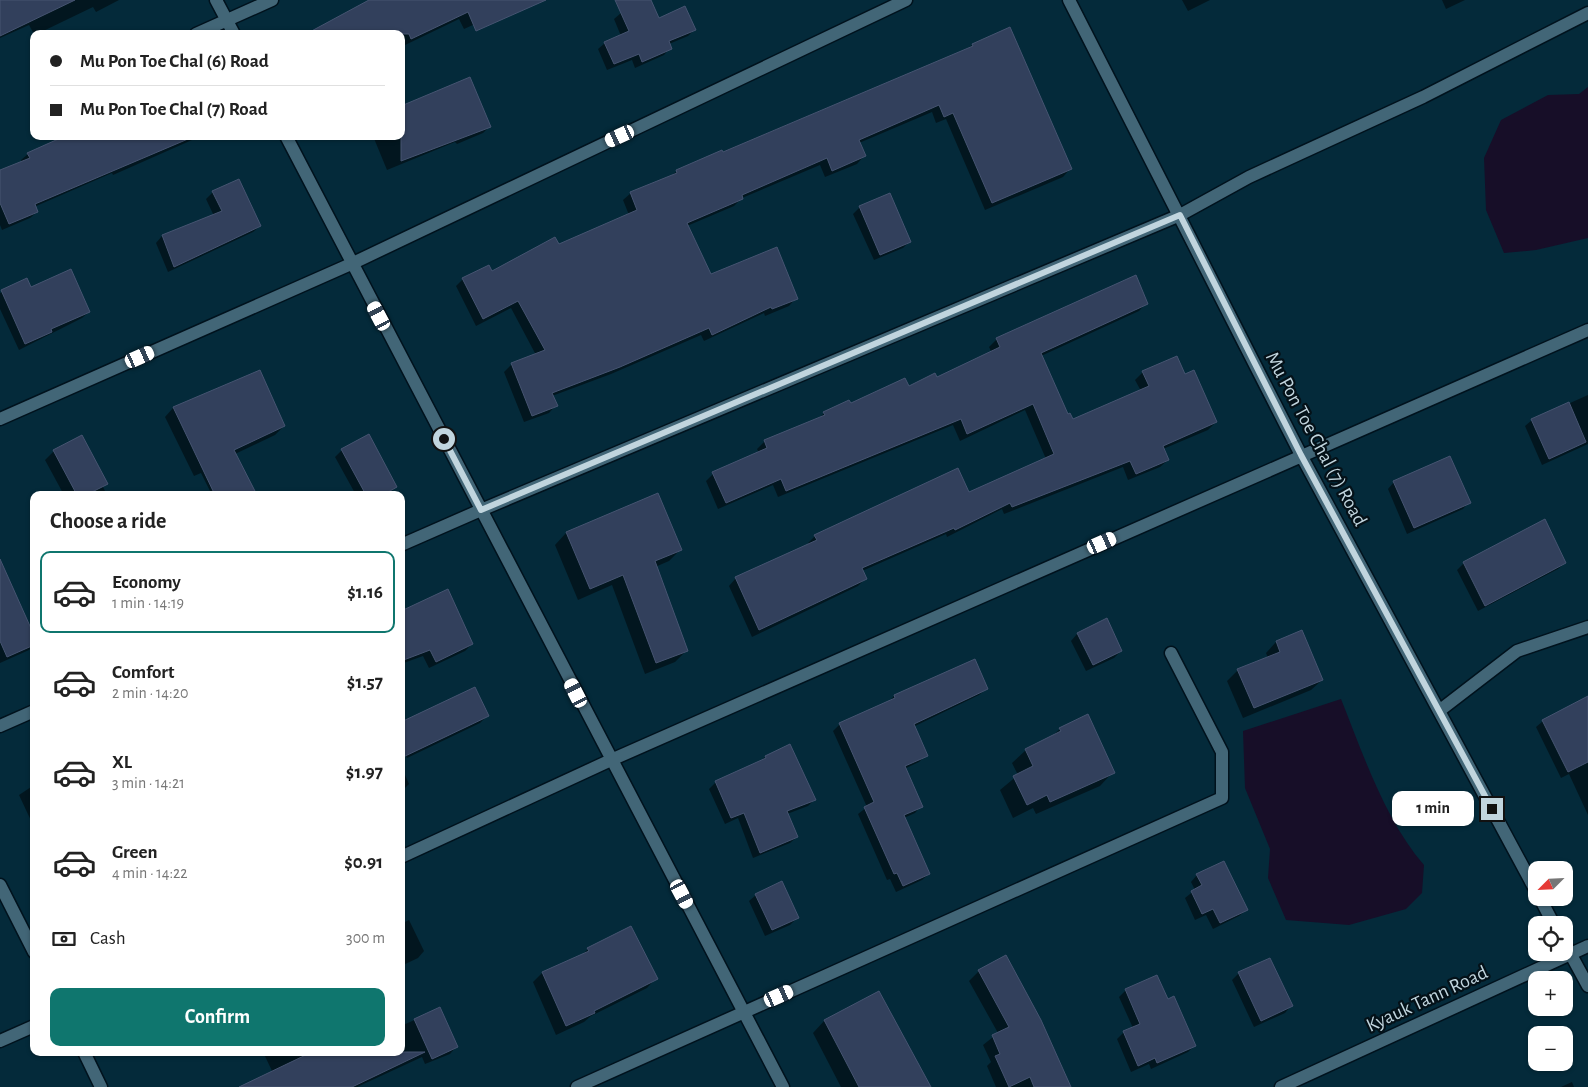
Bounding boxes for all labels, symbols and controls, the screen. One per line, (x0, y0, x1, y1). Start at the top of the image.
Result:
text: Mu Pon Toe Chal (6) Road (80, 52, 269, 71)
text: Mu Pon Toe Chal (7) Road (80, 100, 268, 119)
car (603, 123, 636, 149)
car (365, 299, 392, 333)
car (123, 344, 156, 370)
street label: Mu Pon Toe Chal (7) Road (1262, 349, 1370, 529)
route start (433, 428, 455, 450)
text: Choose a ride (50, 510, 166, 532)
car (1085, 530, 1118, 556)
icon: car (52, 570, 97, 615)
text: Economy (112, 573, 181, 592)
text: $1.16 (347, 583, 383, 602)
text: 1 min · 14:19 (112, 595, 184, 611)
icon: car (52, 660, 97, 705)
text: Comfort (112, 663, 174, 682)
text: $1.57 (347, 673, 383, 692)
car (562, 676, 589, 710)
text: 2 min · 14:20 (112, 685, 188, 701)
icon: car (52, 750, 97, 795)
text: XL (112, 753, 132, 772)
text: $1.97 (346, 763, 383, 782)
text: 3 min · 14:21 (112, 775, 185, 791)
callout: 1 min (1392, 792, 1474, 826)
route end (1481, 798, 1503, 820)
text: 1 min (1416, 800, 1450, 816)
icon: car (52, 840, 97, 885)
text: Green (112, 843, 158, 862)
text: $0.91 (344, 853, 383, 872)
north arrow (1528, 861, 1572, 906)
map controls (1528, 861, 1573, 1071)
text: 4 min · 14:22 (112, 865, 188, 881)
car (668, 877, 695, 911)
button: locate (1528, 916, 1573, 961)
icon: cash (50, 925, 78, 953)
text: Cash (90, 929, 126, 948)
text: 300 m (346, 930, 385, 946)
street label: Kyauk Tann Road (1363, 962, 1491, 1036)
button: + (1528, 971, 1573, 1016)
car (762, 983, 795, 1009)
button: Confirm (50, 988, 385, 1046)
button: − (1528, 1026, 1573, 1071)

